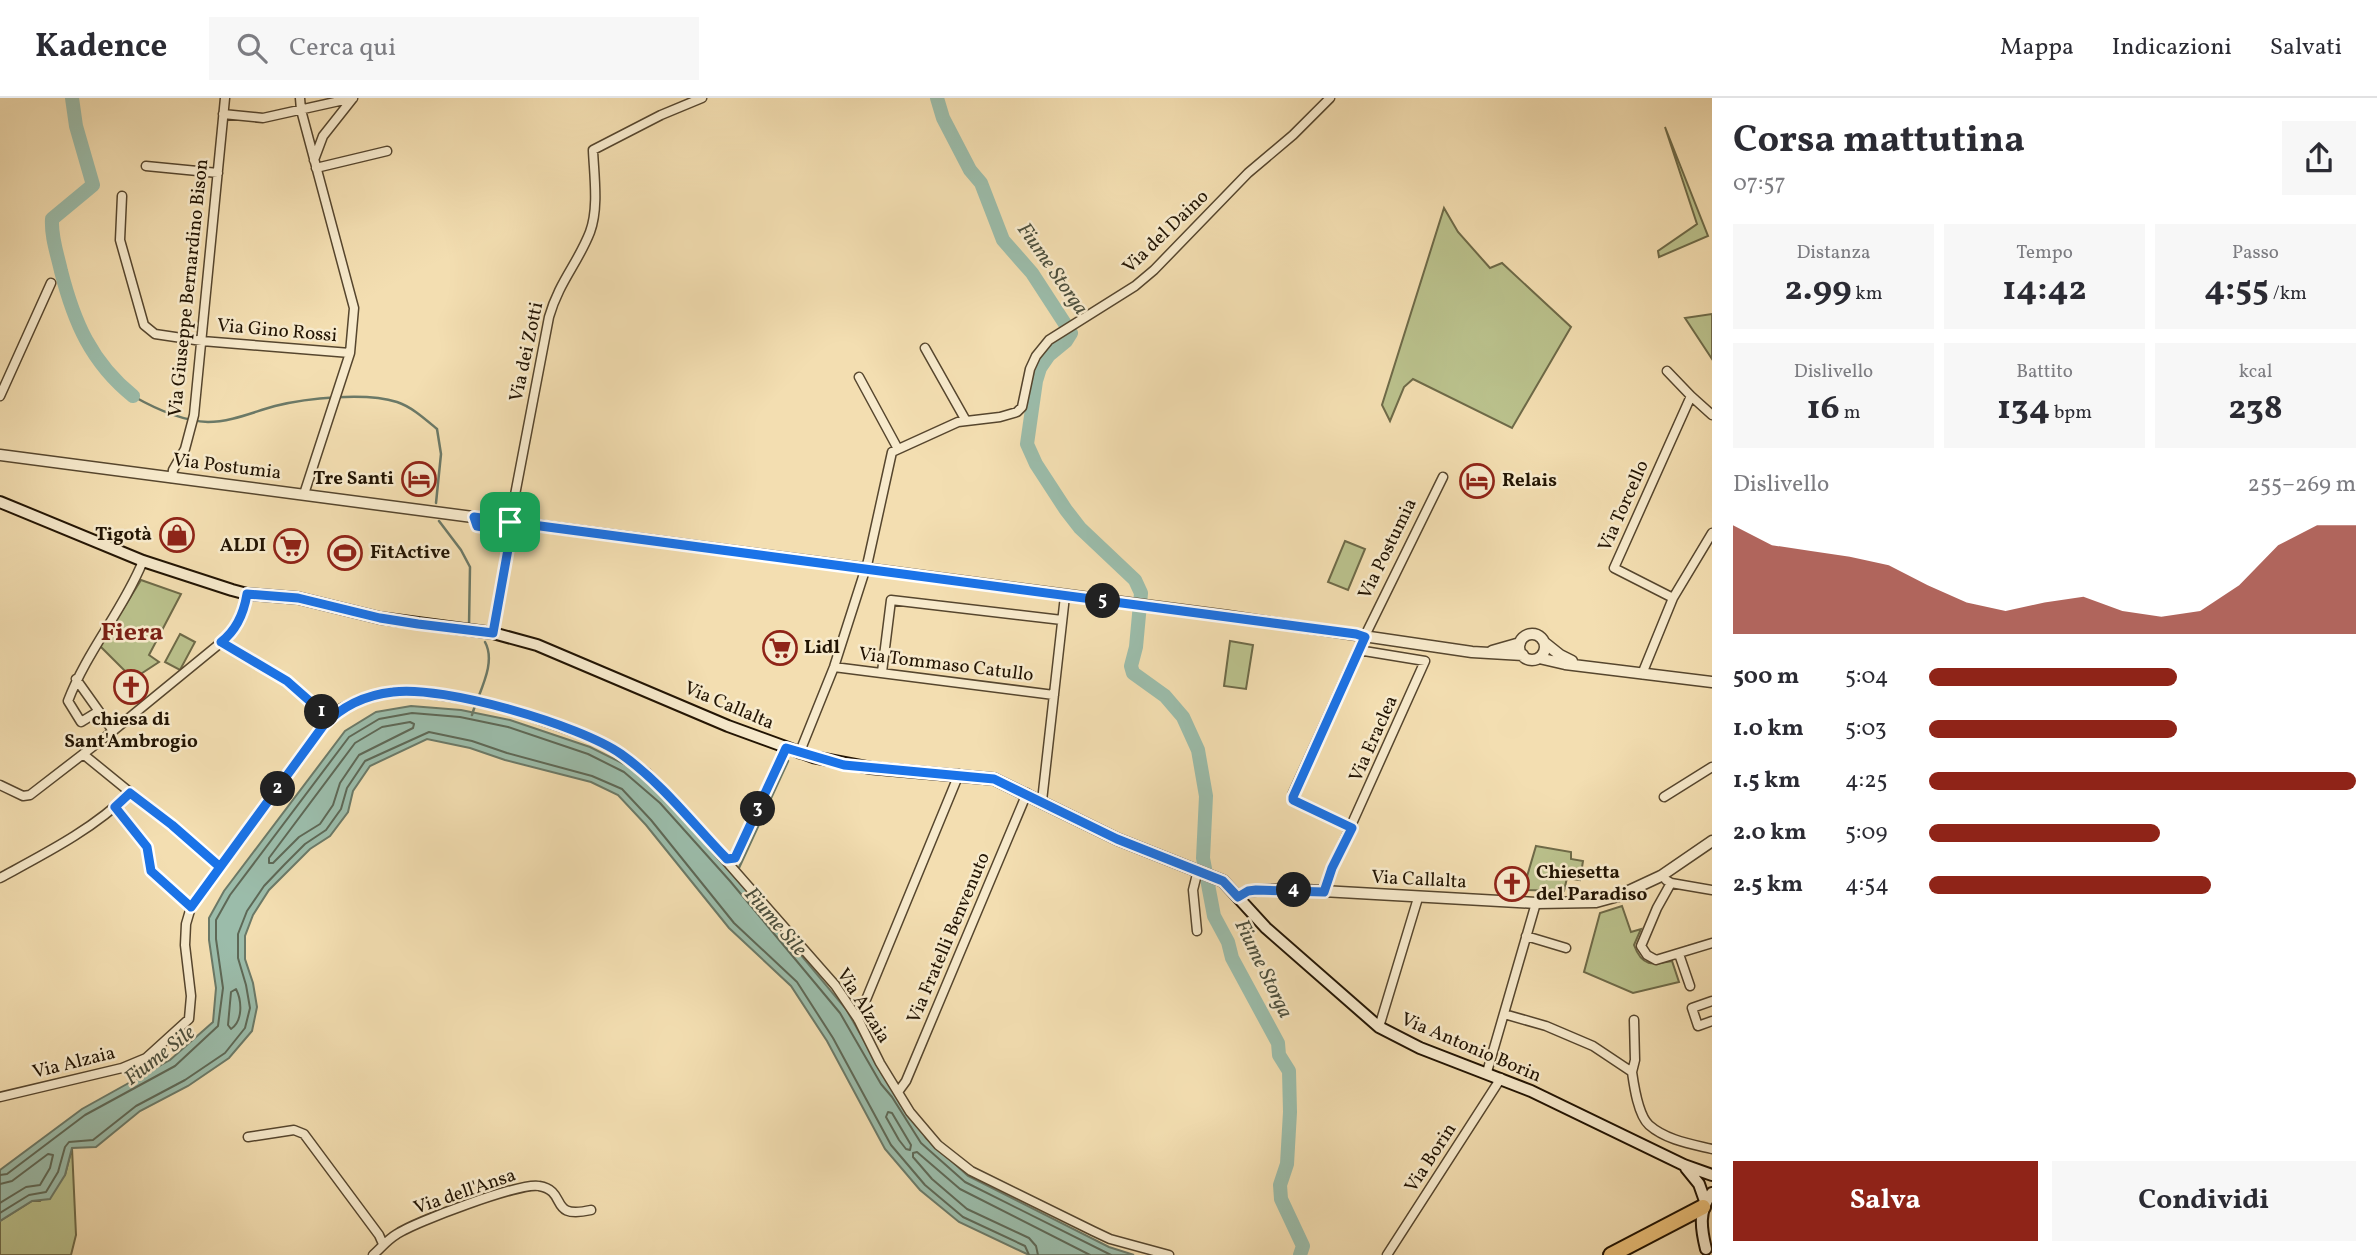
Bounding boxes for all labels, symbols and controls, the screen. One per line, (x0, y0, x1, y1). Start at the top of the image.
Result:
search box (209, 17, 699, 80)
text: Kadence (35, 25, 167, 71)
icon: search (233, 29, 271, 67)
text: Cerca qui (289, 30, 396, 66)
text: Mappa (2000, 31, 2074, 65)
text: Indicazioni (2112, 31, 2232, 65)
text: Salvati (2270, 31, 2342, 65)
text: Corsa mattutina (1733, 115, 2025, 168)
button: share (2282, 121, 2356, 195)
street label: Via Giuseppe Bernardino Bison (163, 158, 215, 418)
text: 07:57 (1733, 168, 1786, 200)
street label: Via del Daino (1117, 184, 1215, 280)
water label: Fiume Storga (1009, 217, 1095, 321)
text: Distanza (1796, 240, 1871, 266)
text: Tempo (2016, 240, 2073, 266)
text: Passo (2232, 240, 2279, 266)
text: 2.99 (1785, 266, 1851, 314)
text: 14:42 (2002, 266, 2087, 314)
text: 4:55 (2204, 266, 2269, 314)
text: km (1851, 281, 1882, 307)
text: /km (2269, 281, 2307, 307)
street label: Via dei Zotti (504, 299, 550, 404)
street label: Via Gino Rossi (216, 313, 338, 349)
text: Dislivello (1794, 359, 1873, 385)
text: Battito (2016, 359, 2073, 385)
text: kcal (2239, 359, 2272, 385)
text: 16 (1807, 385, 1840, 433)
text: 134 (1997, 385, 2050, 433)
text: 238 (2228, 385, 2283, 433)
text: m (1840, 400, 1860, 426)
text: bpm (2050, 400, 2092, 426)
street label: Via Postumia (171, 447, 283, 487)
street label: Via Torcello (1592, 456, 1656, 556)
hotel icon: Tre Santi (400, 460, 438, 498)
hotel icon: Relais (1458, 462, 1496, 500)
place label: Tre Santi (313, 466, 394, 492)
place label: Relais (1502, 468, 1557, 494)
text: Dislivello (1733, 469, 1829, 501)
text: 255–269 m (2248, 469, 2356, 501)
pin (480, 492, 540, 552)
street label: Via Postumia (1352, 494, 1424, 604)
icon: arrive (491, 503, 529, 541)
shop icon: Tigotà (158, 516, 196, 554)
place label: Tigotà (95, 522, 152, 548)
supermarket icon: ALDI (272, 527, 310, 565)
place label: ALDI (220, 533, 266, 559)
sports icon: FitActive (326, 534, 364, 572)
place label: FitActive (370, 540, 450, 566)
pin: 5 (1086, 584, 1120, 618)
text: 5 (1098, 587, 1107, 613)
district label: Fiera (100, 615, 164, 651)
supermarket icon: Lidl (761, 629, 799, 667)
place label: Lidl (804, 635, 840, 661)
street label: Via Tommaso Catullo (857, 641, 1035, 689)
text: 500 m (1733, 661, 1799, 693)
text: 5:04 (1845, 661, 1888, 693)
church icon: chiesa di Sant'Ambrogio (112, 668, 150, 706)
street label: Via Callalta (680, 675, 778, 737)
street label: Via Eraclea (1343, 692, 1405, 786)
pin: 1 (304, 694, 340, 730)
text: 1 (318, 698, 325, 724)
place label: chiesa di Sant'Ambrogio (64, 707, 198, 755)
text: 1.0 km (1733, 713, 1804, 745)
text: 5:03 (1845, 713, 1887, 745)
text: 1.5 km (1733, 765, 1800, 797)
text: 4:25 (1845, 765, 1888, 797)
pin: 2 (260, 772, 296, 806)
text: 2 (273, 775, 282, 801)
pin: 3 (740, 792, 776, 826)
text: 3 (753, 795, 762, 821)
text: 2.0 km (1733, 817, 1806, 849)
text: 5:09 (1845, 817, 1887, 849)
street label: Via Fratelli Benvenuto (901, 848, 997, 1028)
place label: Chiesetta del Paradiso (1536, 860, 1648, 908)
street label: Via Callalta (1371, 865, 1467, 895)
church icon: Chiesetta del Paradiso (1493, 865, 1531, 903)
text: 2.5 km (1733, 869, 1803, 901)
text: 4:54 (1845, 869, 1889, 901)
pin: 4 (1276, 872, 1312, 908)
text: 4 (1288, 876, 1299, 902)
water label: Fiume Sile (737, 881, 813, 963)
water label: Fiume Storga (1227, 915, 1299, 1023)
street label: Via Alzaia (830, 963, 896, 1049)
street label: Via Antonio Borin (1397, 1007, 1545, 1089)
water label: Fiume Sile (118, 1019, 202, 1093)
street label: Via Alzaia (30, 1040, 118, 1086)
street label: Via Borin (1399, 1118, 1463, 1198)
button: Salva (1733, 1161, 2038, 1241)
button: Condividi (2052, 1161, 2356, 1241)
street label: Via dell'Ansa (411, 1162, 519, 1222)

